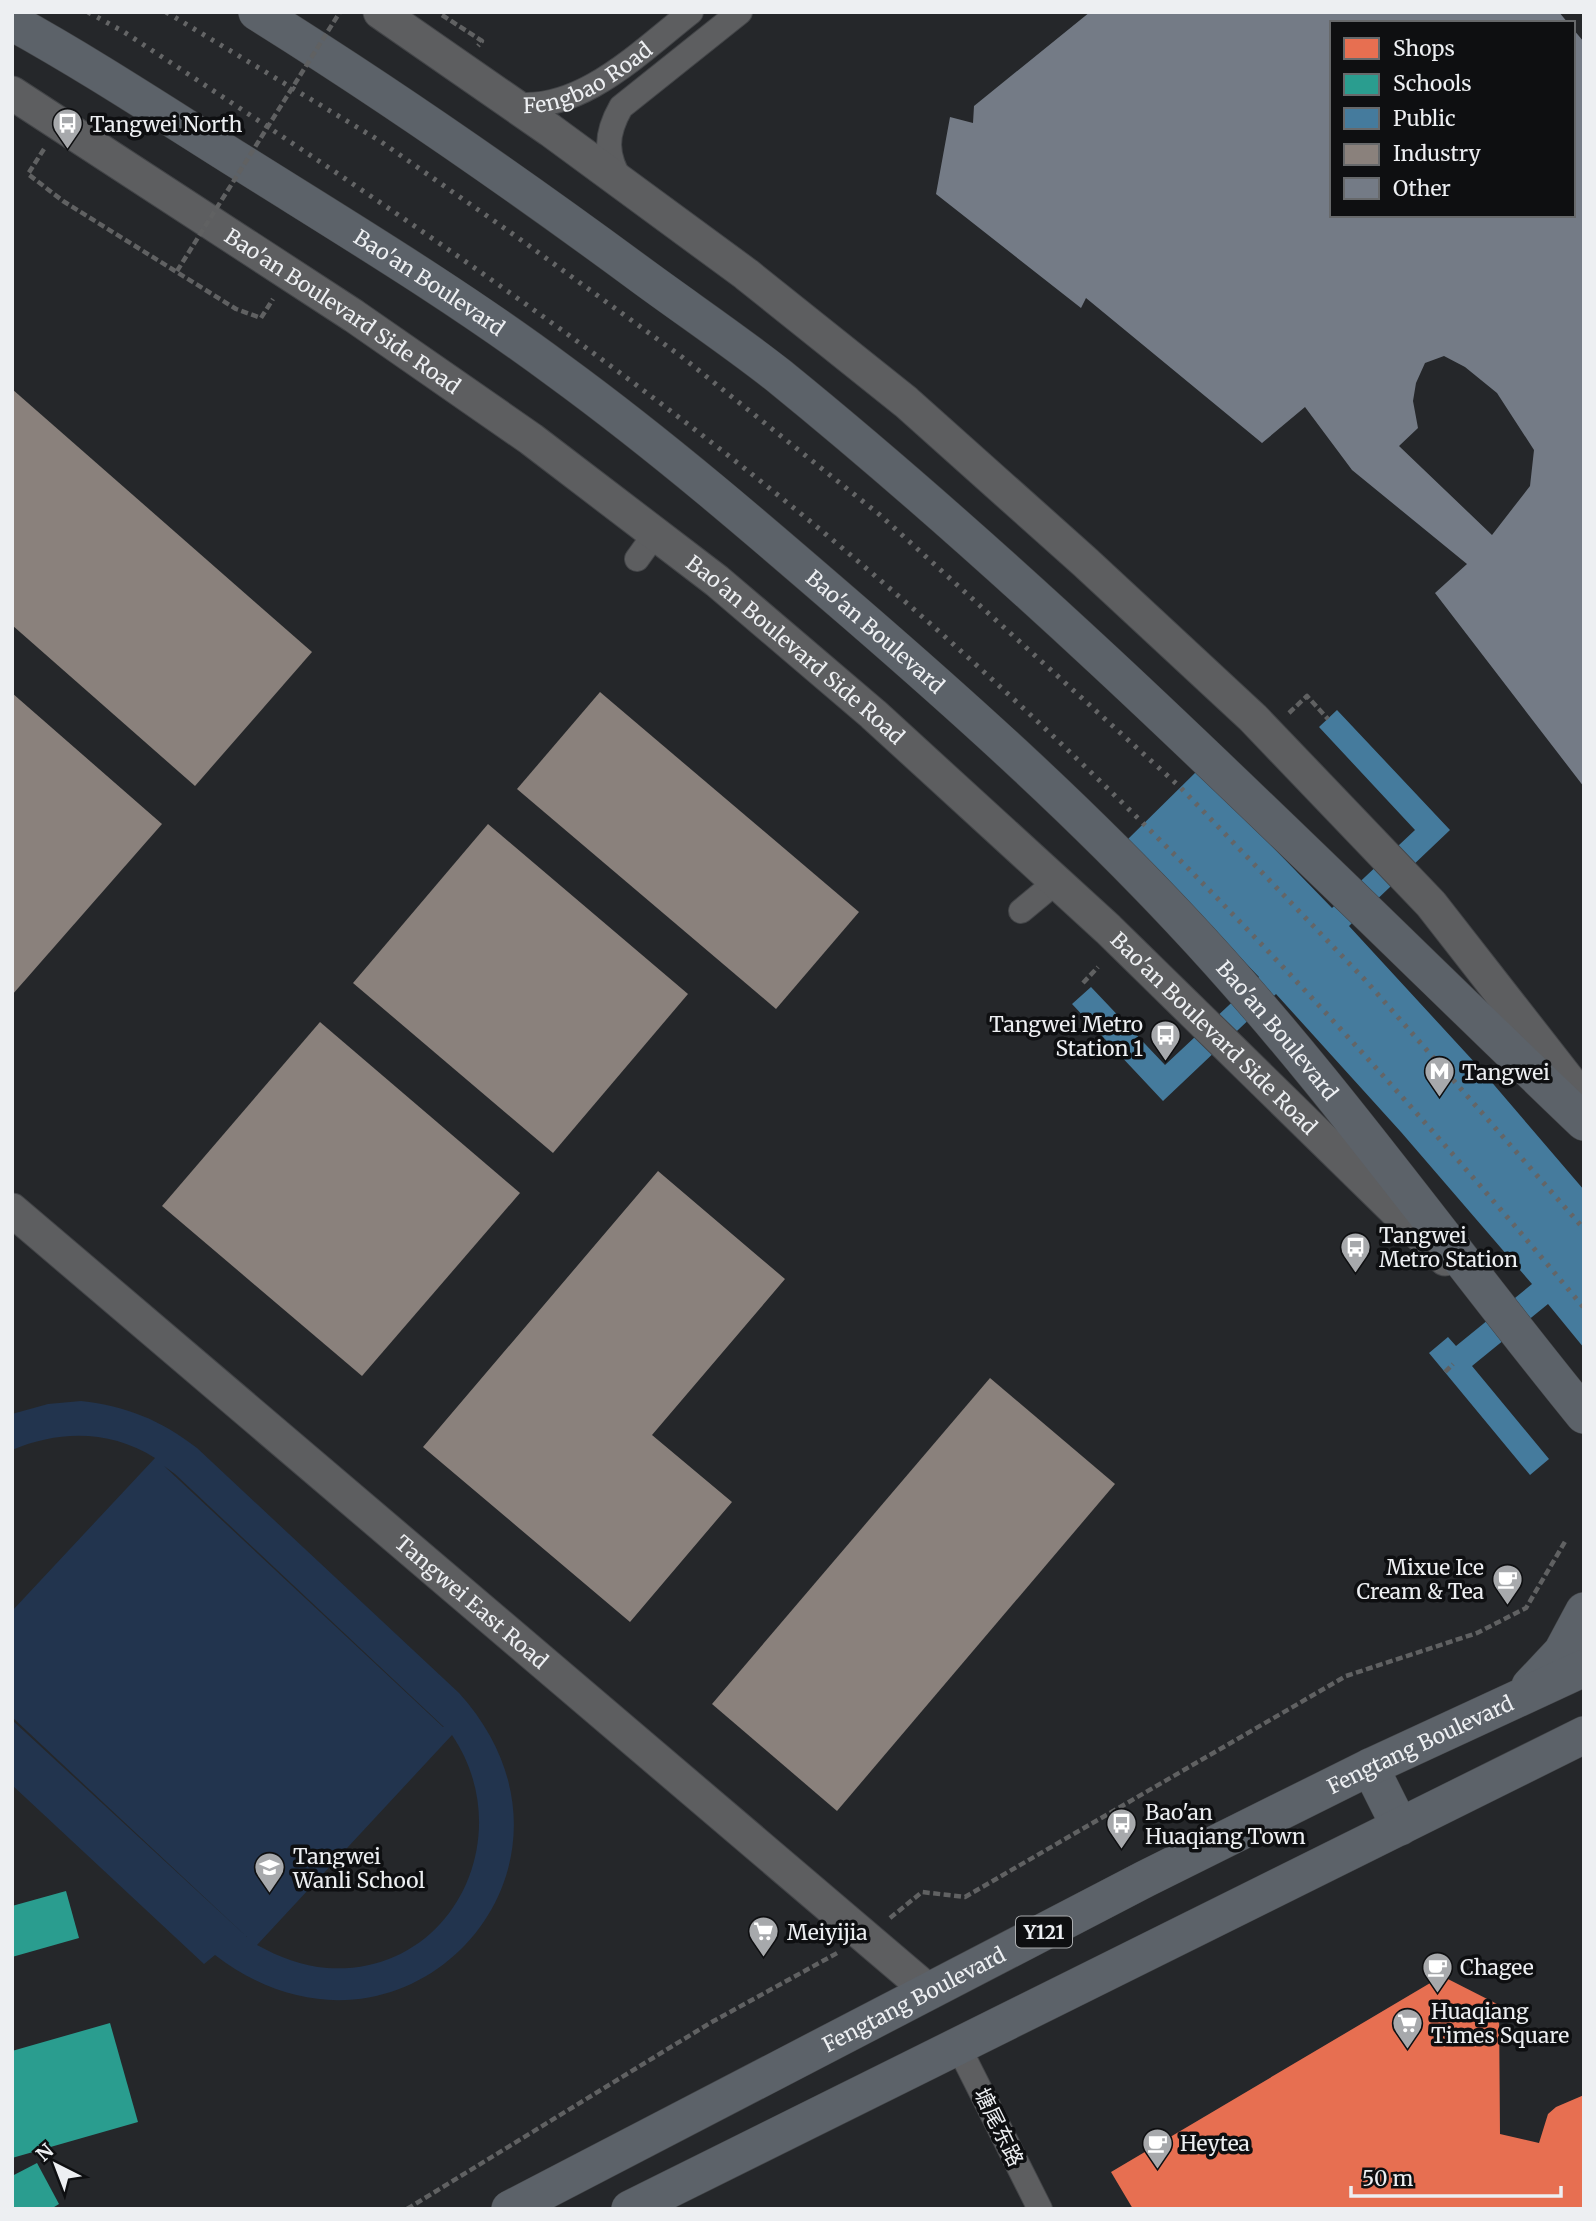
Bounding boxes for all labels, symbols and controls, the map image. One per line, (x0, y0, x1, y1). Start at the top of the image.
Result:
legend (1330, 21, 1575, 217)
text: Shops (1393, 35, 1455, 62)
street label: Fengbao Road (523, 36, 658, 119)
text: Schools (1393, 70, 1472, 97)
text: Public (1393, 105, 1456, 132)
bus stop icon: Tangwei North (50, 107, 84, 151)
place label: Tangwei North (90, 111, 243, 138)
text: Industry (1393, 140, 1482, 167)
text: Other (1393, 175, 1451, 202)
street label: Bao'an Boulevard Side Road (220, 222, 466, 400)
street label: Bao'an Boulevard (349, 223, 510, 342)
street label: Bao'an Boulevard Side Road (681, 549, 911, 750)
street label: Bao'an Boulevard (801, 564, 951, 699)
street label: Bao'an Boulevard Side Road (1105, 926, 1323, 1140)
street label: Bao'an Boulevard (1211, 955, 1344, 1106)
place label: Tangwei Metro Station 1 (989, 1011, 1143, 1062)
bus stop icon: Tangwei Metro Station 1 (1149, 1019, 1183, 1063)
metro station icon: Tangwei (1422, 1055, 1456, 1099)
place label: Tangwei (1462, 1059, 1550, 1086)
place label: Tangwei Metro Station (1379, 1222, 1518, 1273)
bus stop icon: Tangwei Metro Station (1339, 1230, 1373, 1274)
street label: Tangwei East Road (390, 1529, 554, 1675)
place label: Mixue Ice Cream & Tea (1356, 1554, 1484, 1605)
cafe icon: Mixue Ice Cream & Tea (1490, 1562, 1524, 1606)
street label: Fengtang Boulevard (1323, 1689, 1518, 1800)
place label: Bao'an Huaqiang Town (1145, 1799, 1306, 1850)
bus stop icon: Bao'an Huaqiang Town (1105, 1807, 1139, 1851)
place label: Tangwei Wanli School (292, 1843, 425, 1894)
school or university icon: Tangwei Wanli School (253, 1851, 287, 1895)
supermarket icon: Meiyijia (747, 1915, 781, 1959)
road number: Y121 (1016, 1916, 1072, 1948)
place label: Meiyijia (787, 1919, 868, 1946)
street label: Fengtang Boulevard (818, 1940, 1010, 2058)
cafe icon: Chagee (1420, 1950, 1454, 1994)
place label: Chagee (1460, 1954, 1534, 1981)
place label: Huaqiang Times Square (1431, 1998, 1569, 2049)
supermarket icon: Huaqiang Times Square (1391, 2006, 1425, 2050)
street label: 塘尾东路 (968, 2083, 1030, 2171)
cafe icon: Heytea (1140, 2126, 1174, 2170)
north arrow (21, 2130, 91, 2200)
place label: Heytea (1180, 2130, 1250, 2157)
text: N (31, 2138, 58, 2166)
scale bar (1351, 2154, 1561, 2198)
text: 50 m (1362, 2165, 1413, 2192)

